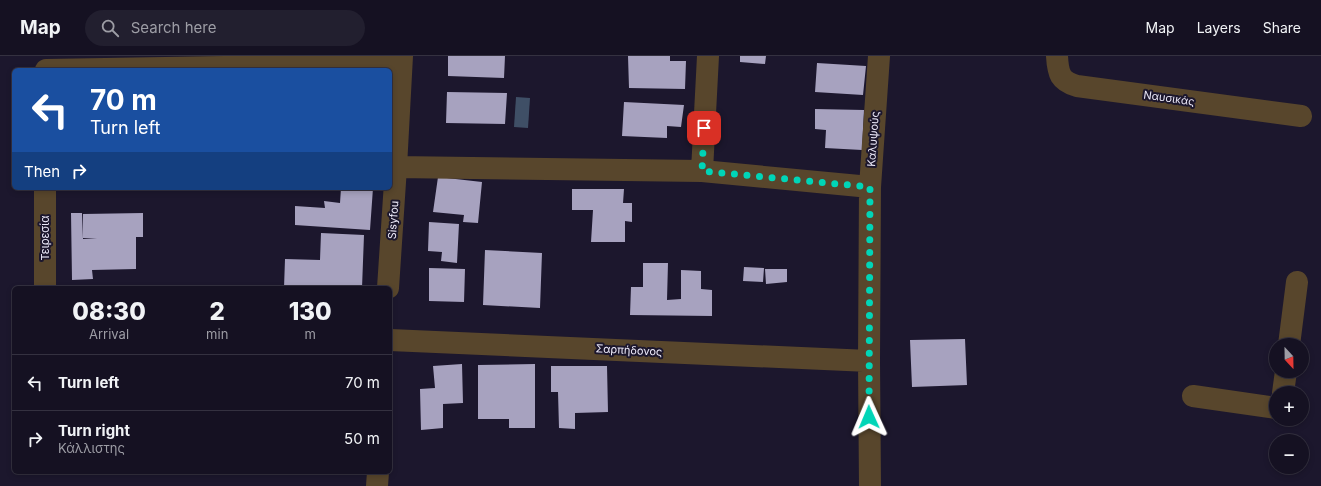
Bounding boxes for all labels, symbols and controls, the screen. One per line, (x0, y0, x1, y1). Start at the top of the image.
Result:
search box (85, 10, 365, 46)
text: Map (20, 16, 61, 39)
icon: search (99, 17, 121, 39)
text: Search here (131, 18, 216, 37)
text: Map (1146, 19, 1175, 36)
text: Layers (1197, 19, 1241, 36)
text: Share (1263, 19, 1301, 36)
text: 70 m (90, 83, 157, 117)
icon: left (24, 84, 76, 136)
street label: Ναυσικάς (1143, 87, 1195, 109)
pin (687, 111, 721, 145)
street label: Καλυψούς (864, 111, 882, 167)
text: Turn left (90, 117, 160, 138)
icon: arrive (693, 117, 715, 139)
icon: right (68, 160, 90, 182)
text: Then (24, 162, 60, 181)
street label: Sisyfou (385, 200, 401, 240)
street label: Τειρεσία (38, 215, 52, 261)
text: 08:30 (72, 297, 146, 326)
text: 2 (210, 297, 225, 326)
text: 130 (289, 297, 332, 326)
text: Arrival (89, 326, 129, 342)
text: min (206, 326, 228, 342)
text: m (304, 326, 316, 342)
north arrow (1269, 338, 1309, 378)
map controls (1269, 338, 1309, 474)
street label: Σαρπήδονος (595, 341, 663, 359)
icon: left (24, 372, 46, 394)
text: Turn left (58, 373, 119, 392)
text: 70 m (345, 373, 380, 392)
button: + (1269, 386, 1309, 426)
position arrow (848, 396, 890, 438)
text: Turn right (58, 421, 130, 440)
icon: right (24, 428, 46, 450)
text: 50 m (344, 429, 380, 448)
button: − (1269, 434, 1309, 474)
text: Κάλλιστης (58, 440, 125, 456)

